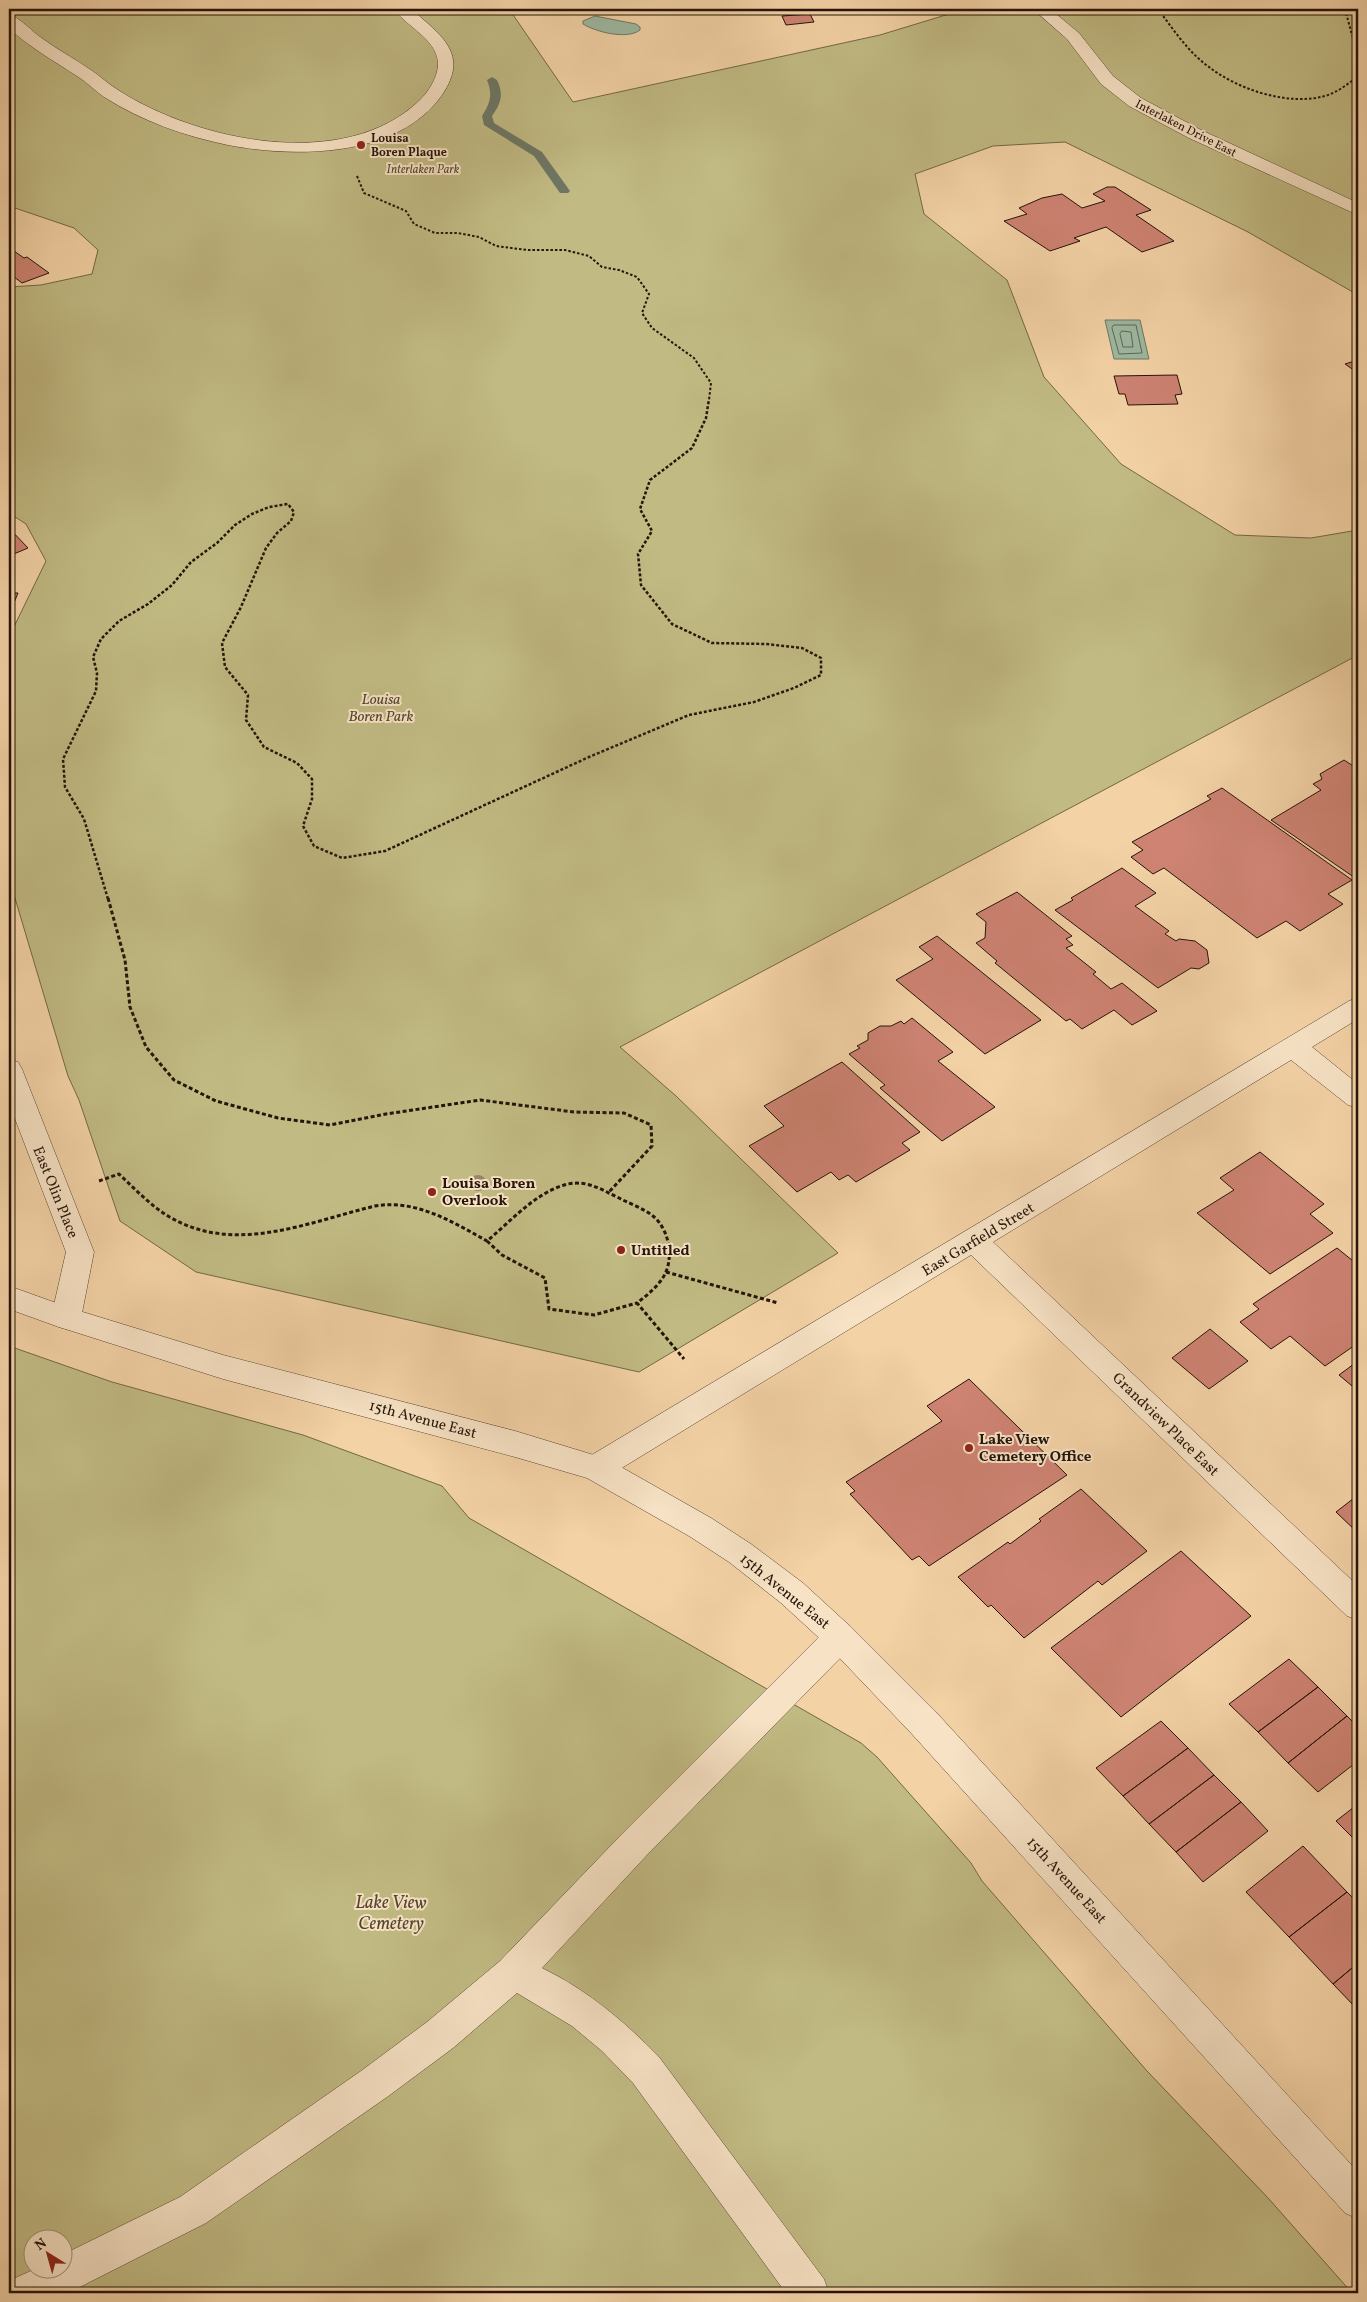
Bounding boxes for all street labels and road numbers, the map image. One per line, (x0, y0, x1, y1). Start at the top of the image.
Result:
street label: Interlaken Drive East (1132, 96, 1239, 161)
street label: East Olin Place (27, 1143, 83, 1242)
street label: East Garfield Street (919, 1198, 1039, 1282)
street label: Grandview Place East (1107, 1368, 1223, 1482)
street label: 15th Avenue East (367, 1396, 479, 1445)
street label: 15th Avenue East (735, 1549, 834, 1635)
street label: 15th Avenue East (1021, 1833, 1111, 1929)

